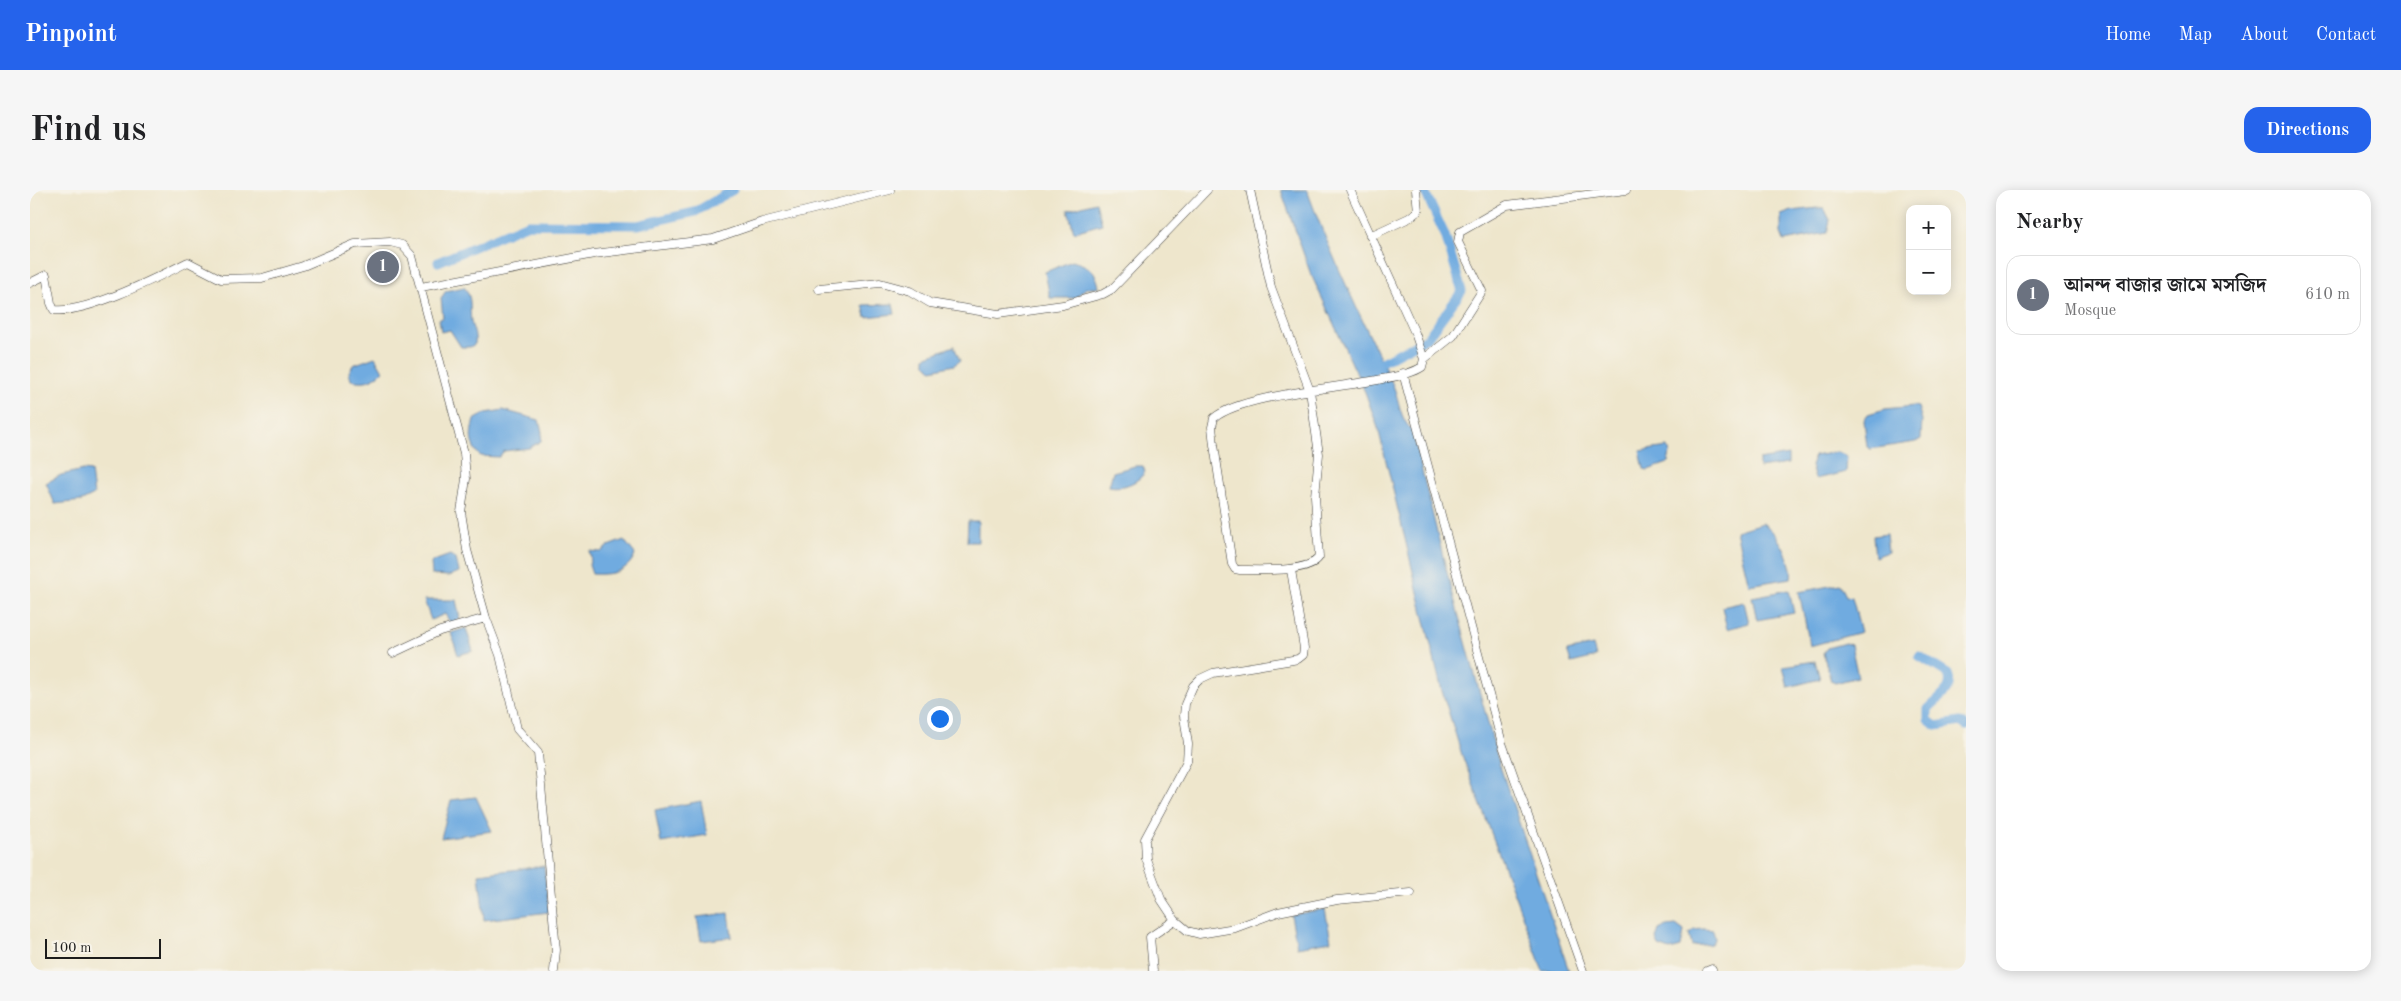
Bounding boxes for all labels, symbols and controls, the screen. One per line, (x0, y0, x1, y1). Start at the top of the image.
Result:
text: Pinpoint (25, 23, 117, 47)
text: Home (2105, 26, 2151, 44)
text: Map (2179, 26, 2212, 44)
text: About (2240, 26, 2288, 44)
text: Contact (2316, 26, 2376, 44)
button: Directions (2244, 107, 2371, 153)
text: Find us (30, 113, 146, 148)
map controls (1906, 205, 1951, 295)
button: + (1906, 205, 1951, 250)
text: Nearby (2016, 212, 2084, 233)
pin: 1 (367, 248, 399, 286)
button: − (1906, 250, 1951, 295)
text: আনন্দ বাজার জামে মসজিদ (2064, 277, 2266, 296)
text: 1 (2028, 287, 2038, 303)
text: 610 m (2305, 287, 2350, 303)
text: Mosque (2064, 303, 2116, 319)
your location (927, 706, 953, 732)
scale bar (45, 936, 161, 959)
text: 100 m (52, 941, 91, 955)

